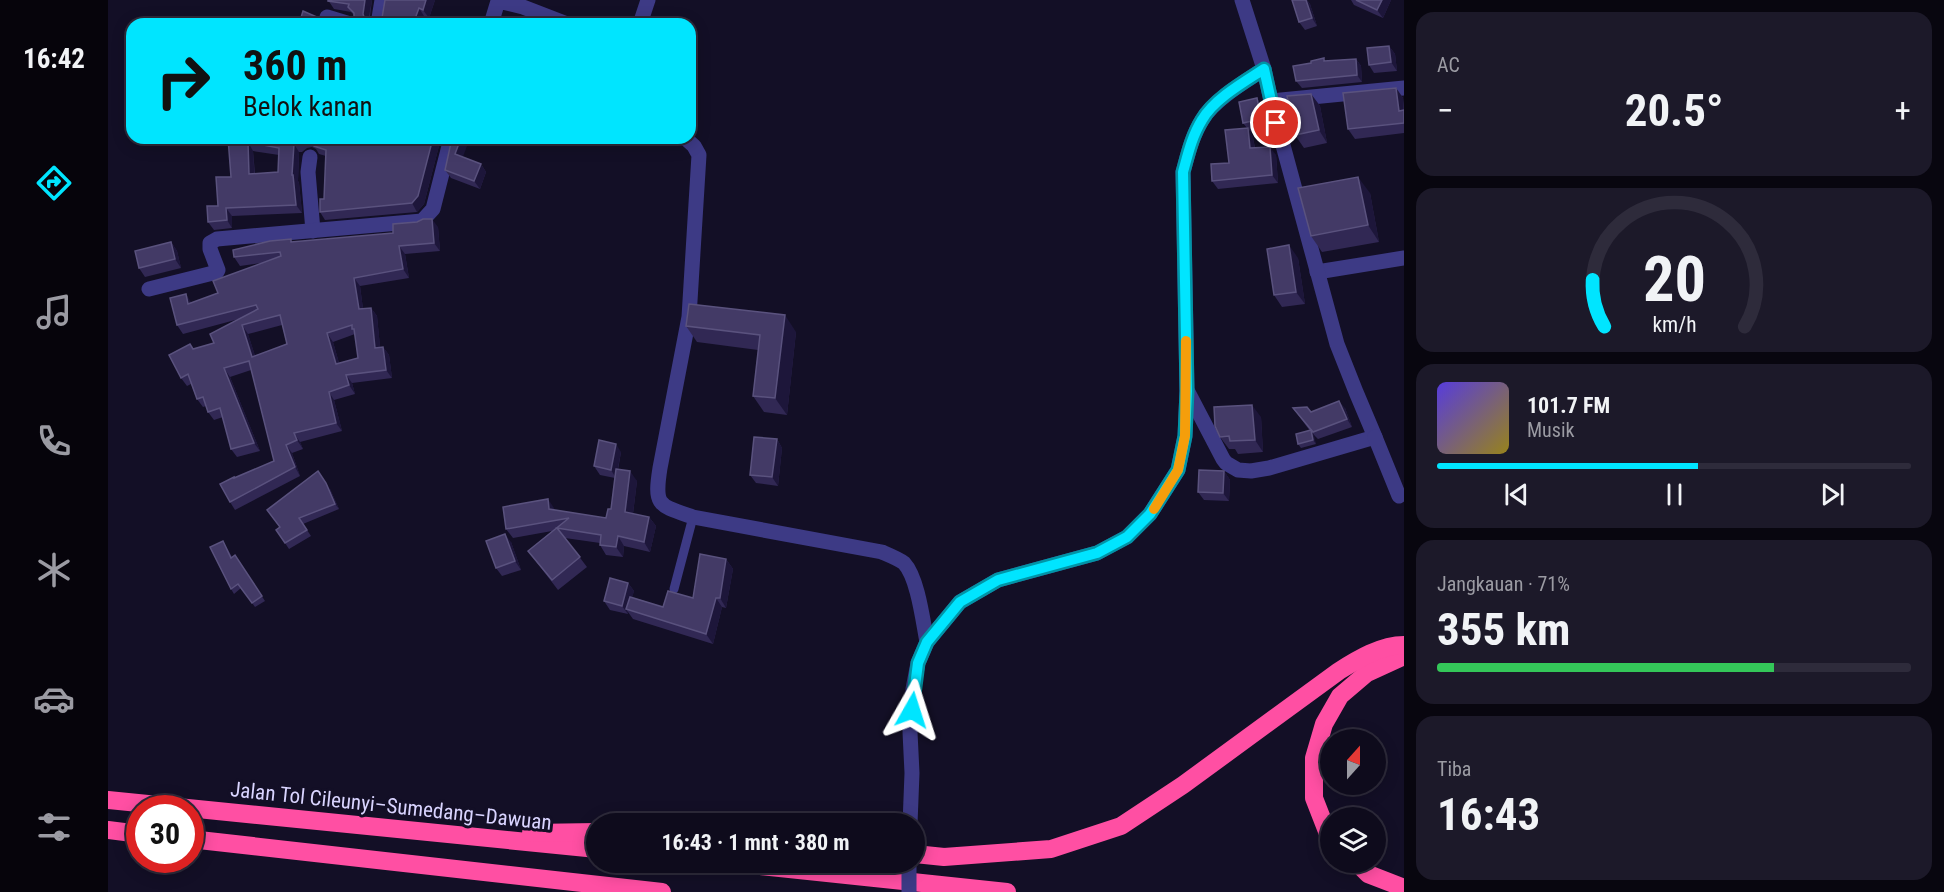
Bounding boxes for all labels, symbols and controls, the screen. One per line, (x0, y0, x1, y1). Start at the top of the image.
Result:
text: 360 m (243, 41, 348, 90)
icon: right (144, 42, 222, 120)
text: 16:42 (23, 43, 85, 75)
text: AC (1437, 53, 1460, 77)
text: 20.5° (1625, 84, 1723, 137)
text: Belok kanan (243, 91, 373, 123)
text: − (1437, 91, 1454, 130)
text: + (1895, 91, 1911, 130)
pin (1250, 97, 1301, 148)
icon: arrive (1259, 106, 1292, 139)
icon: directions (33, 162, 75, 204)
text: 20 (1642, 243, 1706, 316)
icon: music (33, 291, 75, 333)
text: km/h (1652, 312, 1696, 337)
text: 101.7 FM (1527, 393, 1610, 418)
text: Musik (1527, 418, 1575, 442)
icon: phone (33, 420, 75, 462)
icon: previous (1500, 478, 1533, 511)
icon: pause (1658, 478, 1691, 511)
icon: next (1816, 478, 1849, 511)
icon: climate (33, 549, 75, 591)
text: Jangkauan · 71% (1437, 572, 1570, 596)
text: 355 km (1437, 603, 1570, 656)
icon: car (33, 678, 75, 720)
position arrow (880, 678, 944, 742)
north arrow (1320, 729, 1386, 795)
map controls (1320, 729, 1386, 873)
text: Tiba (1437, 757, 1471, 781)
street label: Jalan Tol Cileunyi–Sumedang–Dawuan (229, 777, 553, 835)
text: 16:43 (1437, 788, 1540, 841)
speed limit sign: 30 (126, 795, 204, 873)
icon: filters (33, 806, 75, 848)
button: layers (1320, 807, 1386, 873)
text: 16:43 · 1 mnt · 380 m (661, 830, 850, 855)

